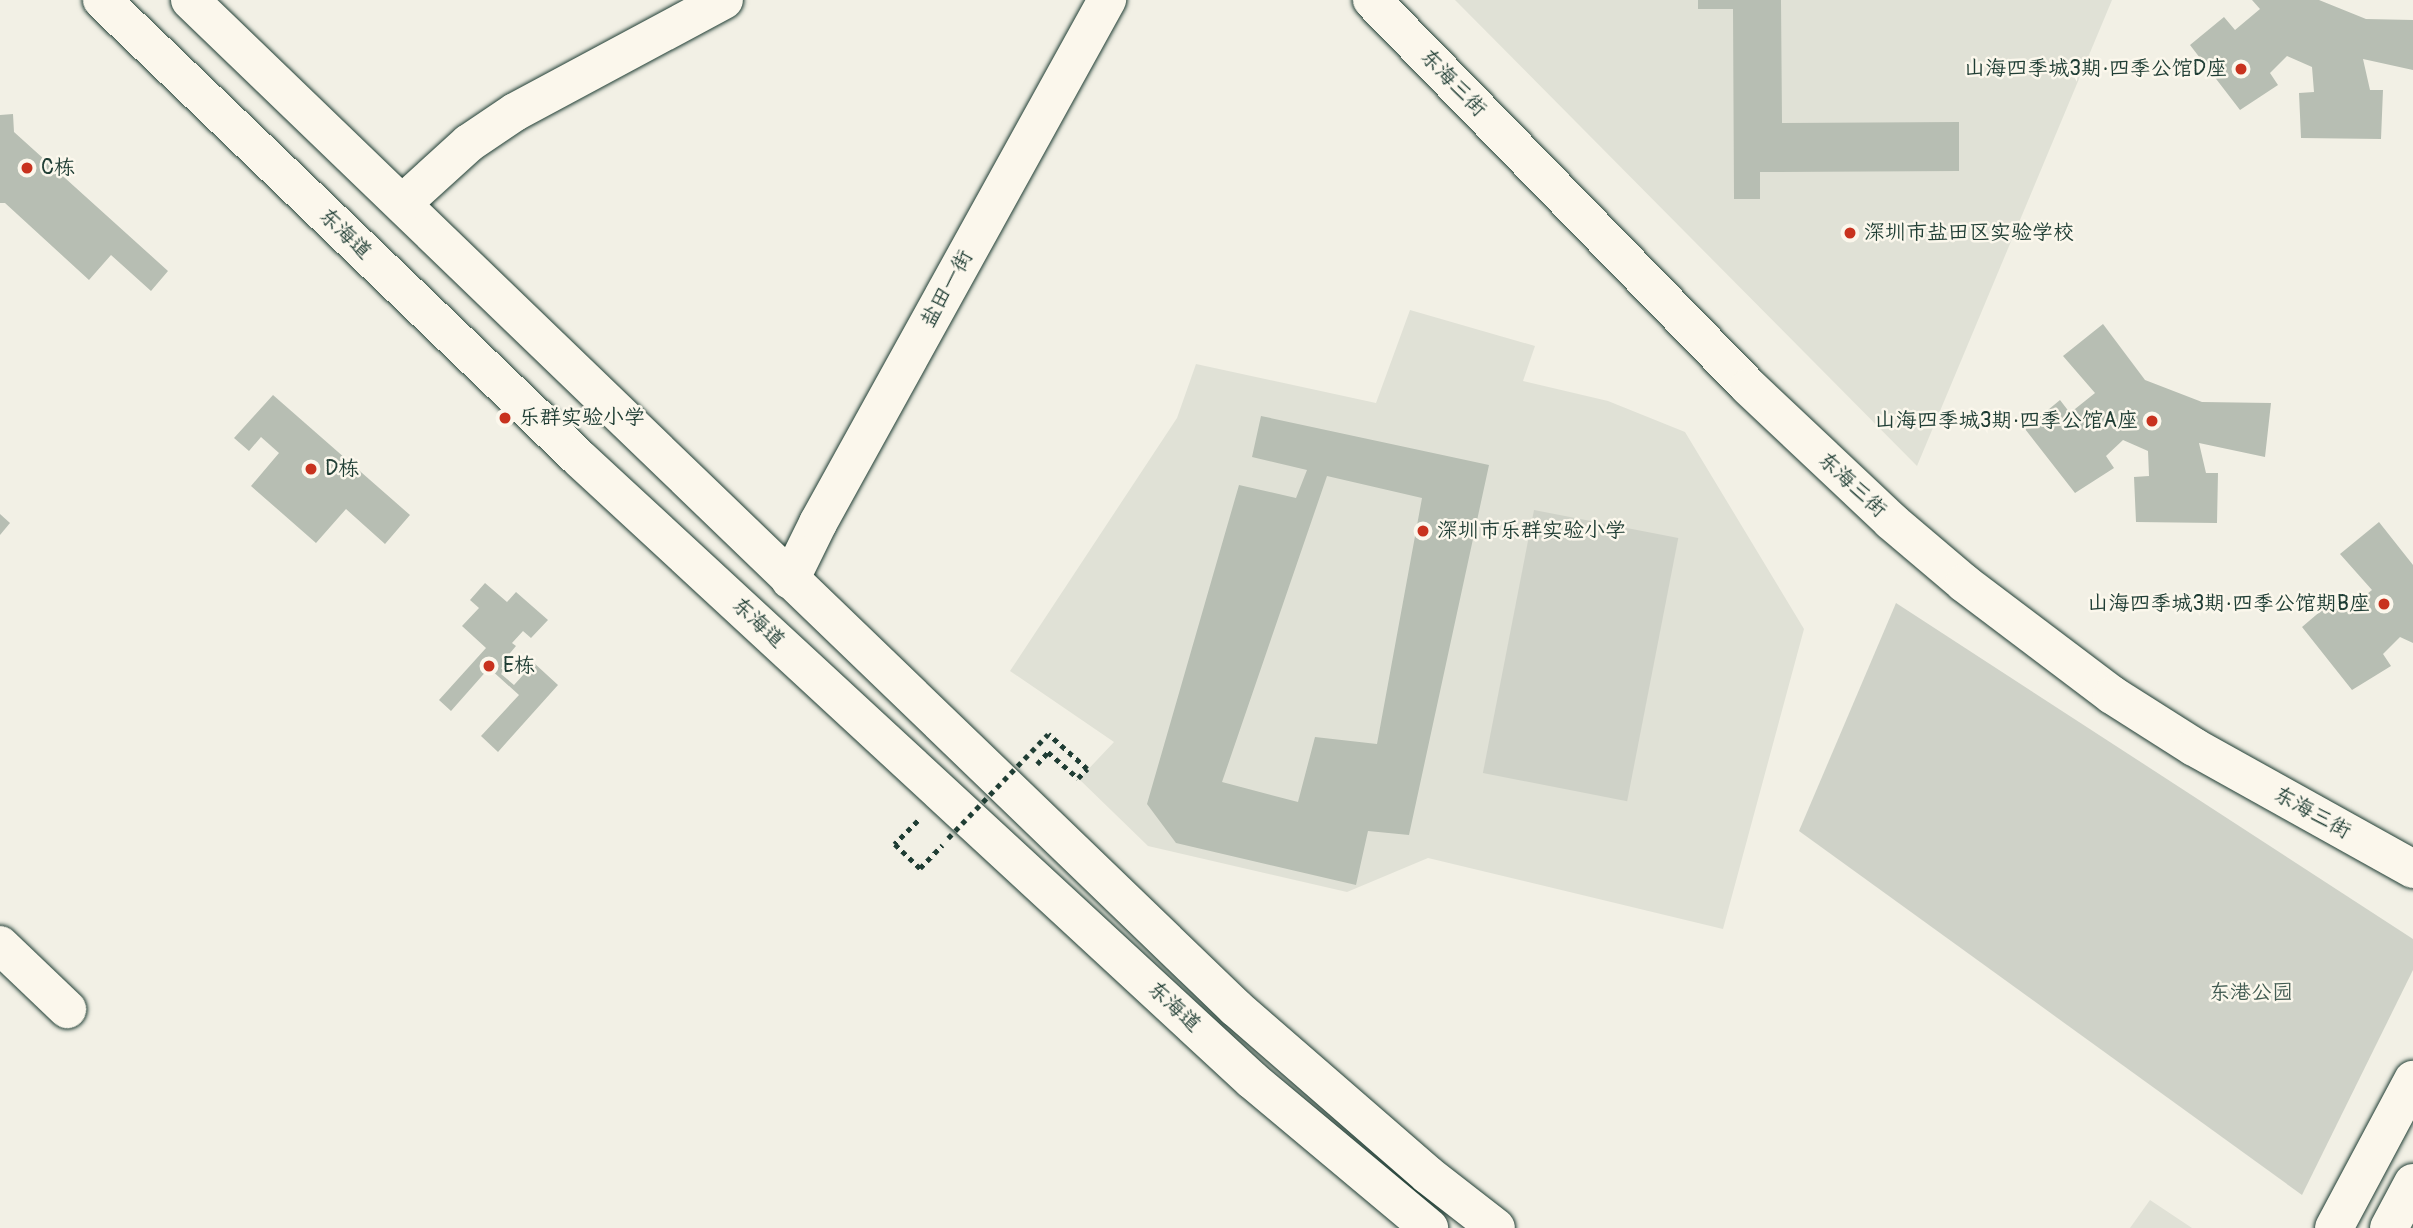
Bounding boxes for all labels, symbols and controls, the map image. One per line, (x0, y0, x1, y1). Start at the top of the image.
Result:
street label: 东海三街 (1415, 44, 1491, 122)
place label: 山海四季城3期·四季公馆D座 (1964, 56, 2227, 82)
marker: 山海四季城3期·四季公馆D座 (2233, 61, 2249, 77)
place label: C栋 (41, 155, 75, 181)
marker: C栋 (19, 160, 35, 176)
street label: 东海道 (314, 203, 376, 265)
place label: 深圳市盐田区实验学校 (1864, 220, 2074, 246)
marker: 深圳市盐田区实验学校 (1842, 225, 1858, 241)
street label: 盐田一街 (916, 246, 978, 332)
place label: 乐群实验小学 (519, 405, 645, 431)
place label: 山海四季城3期·四季公馆A座 (1875, 408, 2138, 434)
marker: 乐群实验小学 (497, 410, 513, 426)
marker: 山海四季城3期·四季公馆A座 (2144, 413, 2160, 429)
street label: 东海三街 (1813, 447, 1891, 523)
place label: D栋 (325, 456, 359, 482)
marker: D栋 (303, 461, 319, 477)
place label: 深圳市乐群实验小学 (1437, 518, 1626, 544)
marker: 深圳市乐群实验小学 (1415, 523, 1431, 539)
place label: 山海四季城3期·四季公馆期B座 (2088, 591, 2370, 617)
street label: 东海道 (726, 592, 790, 654)
marker: 山海四季城3期·四季公馆期B座 (2376, 596, 2392, 612)
place label: E栋 (503, 653, 535, 679)
marker: E栋 (481, 658, 497, 674)
street label: 东海三街 (2269, 782, 2355, 844)
street label: 东海道 (1142, 976, 1206, 1038)
park label: 东港公园 (2209, 980, 2293, 1006)

